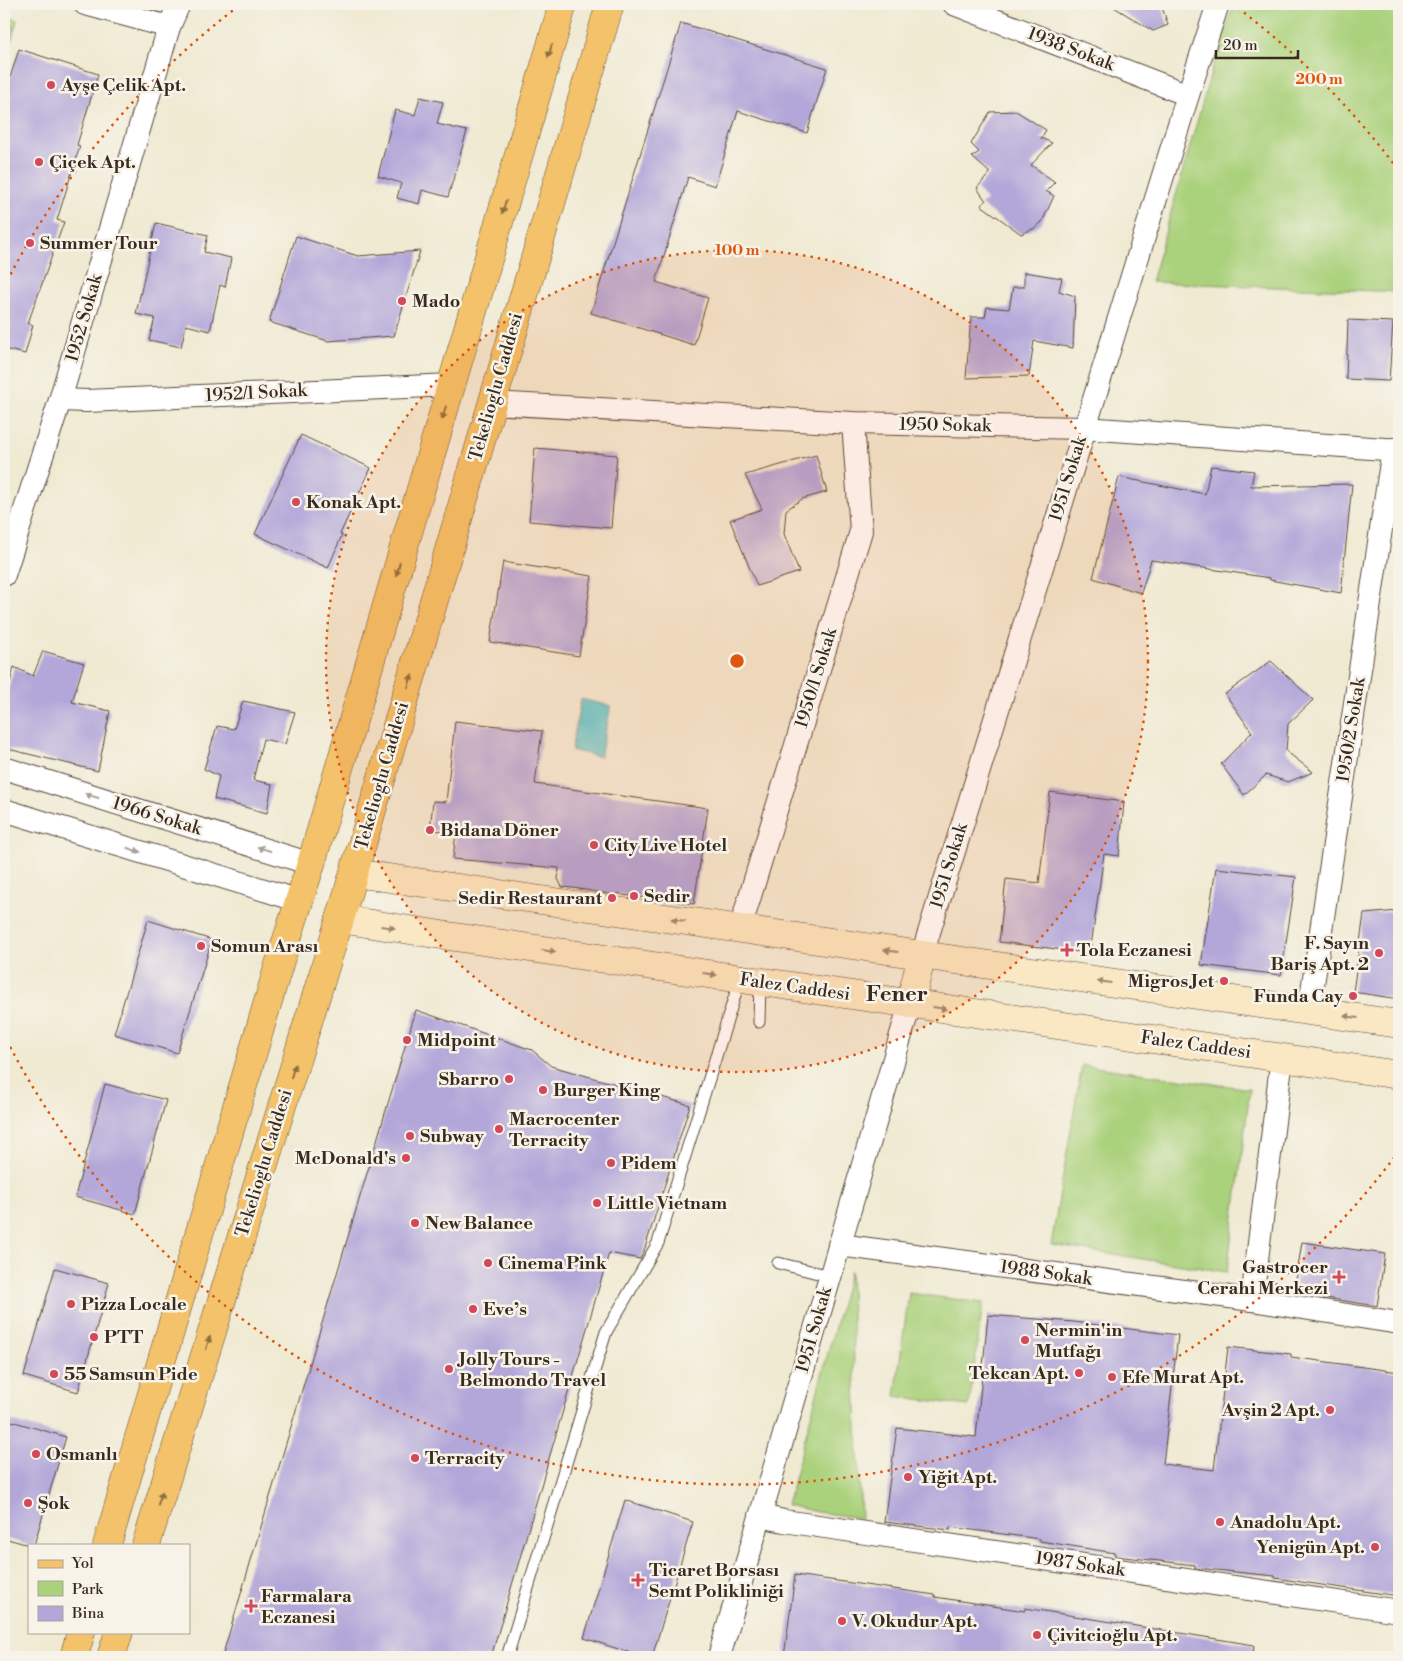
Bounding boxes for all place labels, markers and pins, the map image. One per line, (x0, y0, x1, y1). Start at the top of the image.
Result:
place label: Ayşe Çelik Apt. (60, 74, 186, 97)
marker: Ayşe Çelik Apt. (45, 79, 57, 91)
place label: Çiçek Apt. (49, 151, 136, 174)
marker: Çiçek Apt. (33, 156, 45, 168)
place label: Summer Tour (40, 232, 158, 255)
marker: Summer Tour (24, 237, 36, 249)
place label: Mado (412, 290, 460, 313)
marker: Mado (396, 295, 408, 307)
place label: Konak Apt. (306, 491, 401, 514)
marker: Konak Apt. (290, 496, 302, 508)
centre of rings (728, 652, 746, 670)
place label: Bidana Döner (440, 819, 559, 842)
marker: Bidana Döner (424, 824, 436, 836)
place label: City Live Hotel (604, 834, 727, 857)
marker: City Live Hotel (588, 839, 600, 851)
place label: Sedir (644, 885, 690, 908)
place label: Sedir Restaurant (459, 887, 603, 910)
marker: Sedir (628, 890, 640, 902)
marker: Sedir Restaurant (606, 892, 618, 904)
place label: F. Sayın Bariş Apt. 2 (1270, 932, 1369, 976)
place label: Somun Arası (211, 935, 318, 958)
place label: Tola Eczanesi (1077, 939, 1192, 962)
marker: Somun Arası (195, 940, 207, 952)
marker: Tola Eczanesi (1061, 944, 1073, 956)
marker: F. Sayın Bariş Apt. 2 (1373, 947, 1385, 959)
place label: Migros Jet (1127, 970, 1215, 993)
marker: Migros Jet (1218, 975, 1230, 987)
place label: Funda Cay (1253, 985, 1344, 1008)
marker: Funda Cay (1347, 990, 1359, 1002)
place label: Midpoint (417, 1029, 497, 1052)
marker: Midpoint (401, 1034, 413, 1046)
place label: Sbarro (439, 1068, 499, 1091)
marker: Sbarro (503, 1073, 515, 1085)
place label: Burger King (553, 1079, 661, 1102)
marker: Burger King (537, 1084, 549, 1096)
place label: Macrocenter Terracity (509, 1108, 620, 1152)
marker: Macrocenter Terracity (493, 1123, 505, 1135)
place label: Subway (420, 1125, 485, 1148)
marker: Subway (404, 1130, 416, 1142)
place label: McDonald's (295, 1147, 396, 1170)
marker: McDonald's (400, 1152, 412, 1164)
place label: Pidem (621, 1152, 677, 1175)
marker: Pidem (605, 1157, 617, 1169)
place label: Little Vietnam (607, 1192, 728, 1215)
marker: Little Vietnam (591, 1197, 603, 1209)
place label: New Balance (425, 1212, 533, 1235)
marker: New Balance (409, 1217, 421, 1229)
place label: Cinema Pink (498, 1252, 608, 1275)
place label: Gastrocer Cerahi Merkezi (1197, 1256, 1328, 1300)
marker: Cinema Pink (482, 1257, 494, 1269)
marker: Gastrocer Cerahi Merkezi (1332, 1270, 1346, 1284)
place label: Pizza Locale (81, 1293, 187, 1316)
marker: Pizza Locale (65, 1298, 77, 1310)
place label: Eve’s (483, 1298, 527, 1321)
marker: Eve’s (467, 1303, 479, 1315)
place label: Nermin'in Mutfağı (1035, 1319, 1122, 1363)
place label: PTT (104, 1326, 143, 1349)
marker: PTT (88, 1331, 100, 1343)
marker: Nermin'in Mutfağı (1019, 1334, 1031, 1346)
place label: Jolly Tours - Belmondo Travel (456, 1348, 606, 1392)
place label: Tekcan Apt. (969, 1362, 1069, 1385)
place label: 55 Samsun Pide (64, 1363, 198, 1386)
marker: Jolly Tours - Belmondo Travel (443, 1363, 455, 1375)
place label: Efe Murat Apt. (1122, 1366, 1244, 1389)
marker: Tekcan Apt. (1073, 1367, 1085, 1379)
marker: 55 Samsun Pide (48, 1368, 60, 1380)
marker: Efe Murat Apt. (1106, 1371, 1118, 1383)
place label: Avşin 2 Apt. (1221, 1399, 1320, 1422)
marker: Avşin 2 Apt. (1324, 1404, 1336, 1416)
place label: Osmanlı (46, 1443, 118, 1466)
place label: Terracity (425, 1447, 505, 1470)
marker: Osmanlı (30, 1448, 42, 1460)
marker: Terracity (409, 1452, 421, 1464)
place label: Yiğit Apt. (918, 1466, 997, 1489)
marker: Yiğit Apt. (902, 1471, 914, 1483)
place label: Şok (38, 1492, 71, 1515)
marker: Şok (22, 1497, 34, 1509)
place label: Anadolu Apt. (1229, 1511, 1341, 1534)
marker: Anadolu Apt. (1214, 1516, 1226, 1528)
place label: Yenigün Apt. (1256, 1536, 1365, 1559)
marker: Yenigün Apt. (1369, 1541, 1381, 1553)
place label: Ticaret Borsası Semt Polikliniği (649, 1559, 784, 1603)
marker: Ticaret Borsası Semt Polikliniği (631, 1573, 645, 1587)
place label: Farmalara Eczanesi (261, 1585, 352, 1629)
marker: Farmalara Eczanesi (245, 1600, 257, 1612)
place label: V. Okudur Apt. (851, 1610, 978, 1633)
marker: V. Okudur Apt. (836, 1615, 848, 1627)
place label: Çivitcioğlu Apt. (1047, 1624, 1178, 1647)
marker: Çivitcioğlu Apt. (1031, 1629, 1043, 1641)

